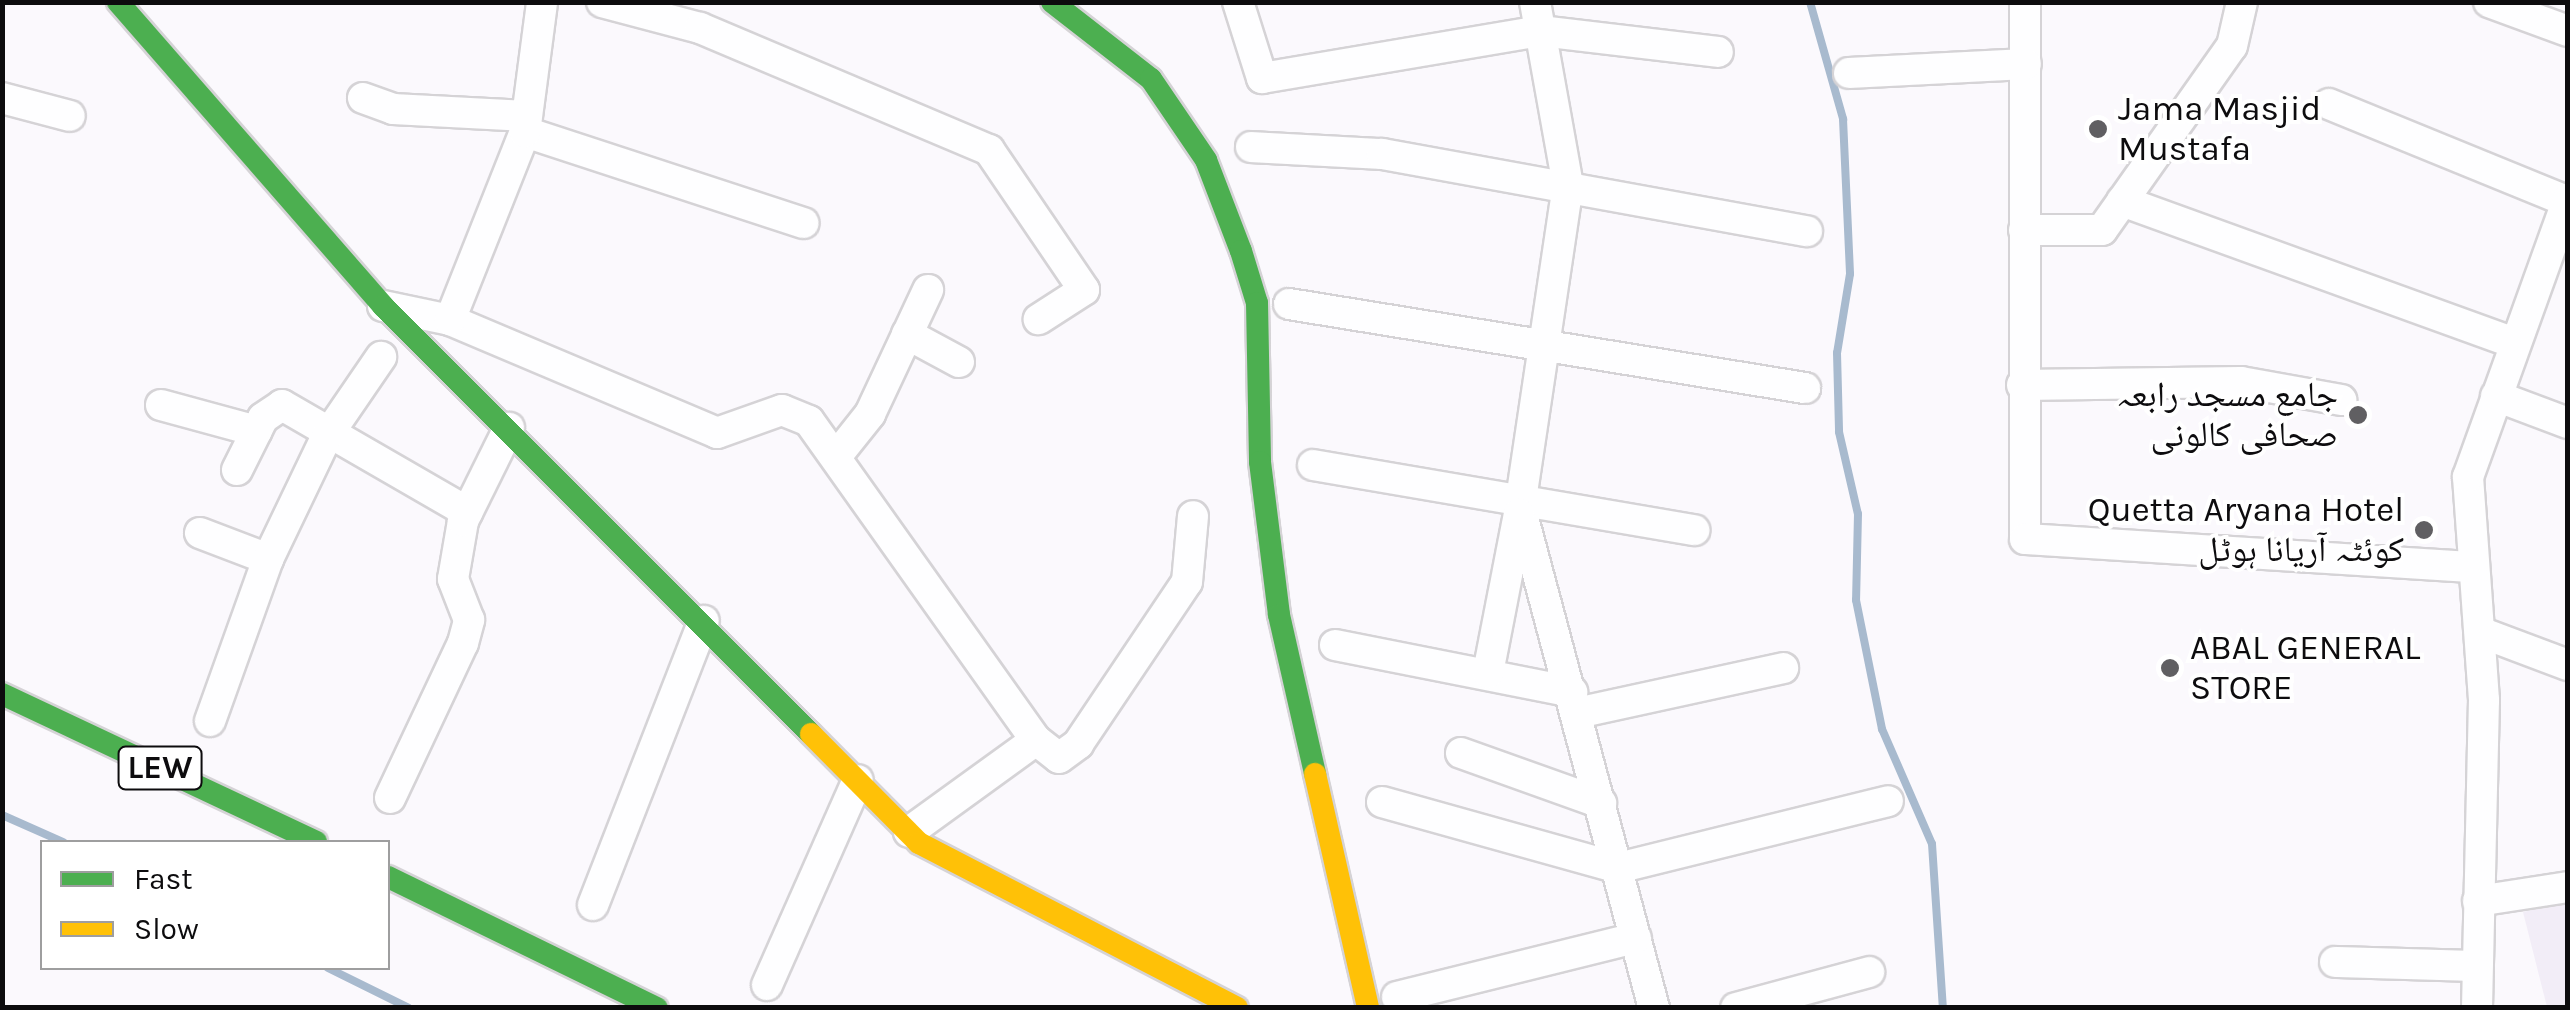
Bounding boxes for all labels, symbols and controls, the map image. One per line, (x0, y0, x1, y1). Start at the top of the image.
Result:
place label: Jama Masjid Mustafa (2118, 88, 2321, 170)
marker: Jama Masjid Mustafa (2087, 118, 2109, 140)
place label: جامع مسجد رابعہ صحافی کالونی (2116, 374, 2338, 456)
marker: جامع مسجد رابعہ صحافی کالونی (2347, 404, 2369, 426)
place label: Quetta Aryana Hotel کوئٹہ آریانا ہوٹل (2088, 489, 2404, 571)
marker: Quetta Aryana Hotel کوئٹہ آریانا ہوٹل (2413, 519, 2435, 541)
place label: ABAL GENERAL STORE (2190, 627, 2420, 709)
marker: ABAL GENERAL STORE (2159, 657, 2181, 679)
road number: LEW (118, 741, 202, 795)
legend (40, 840, 390, 970)
text: Fast (134, 861, 193, 897)
text: Slow (134, 911, 199, 947)

